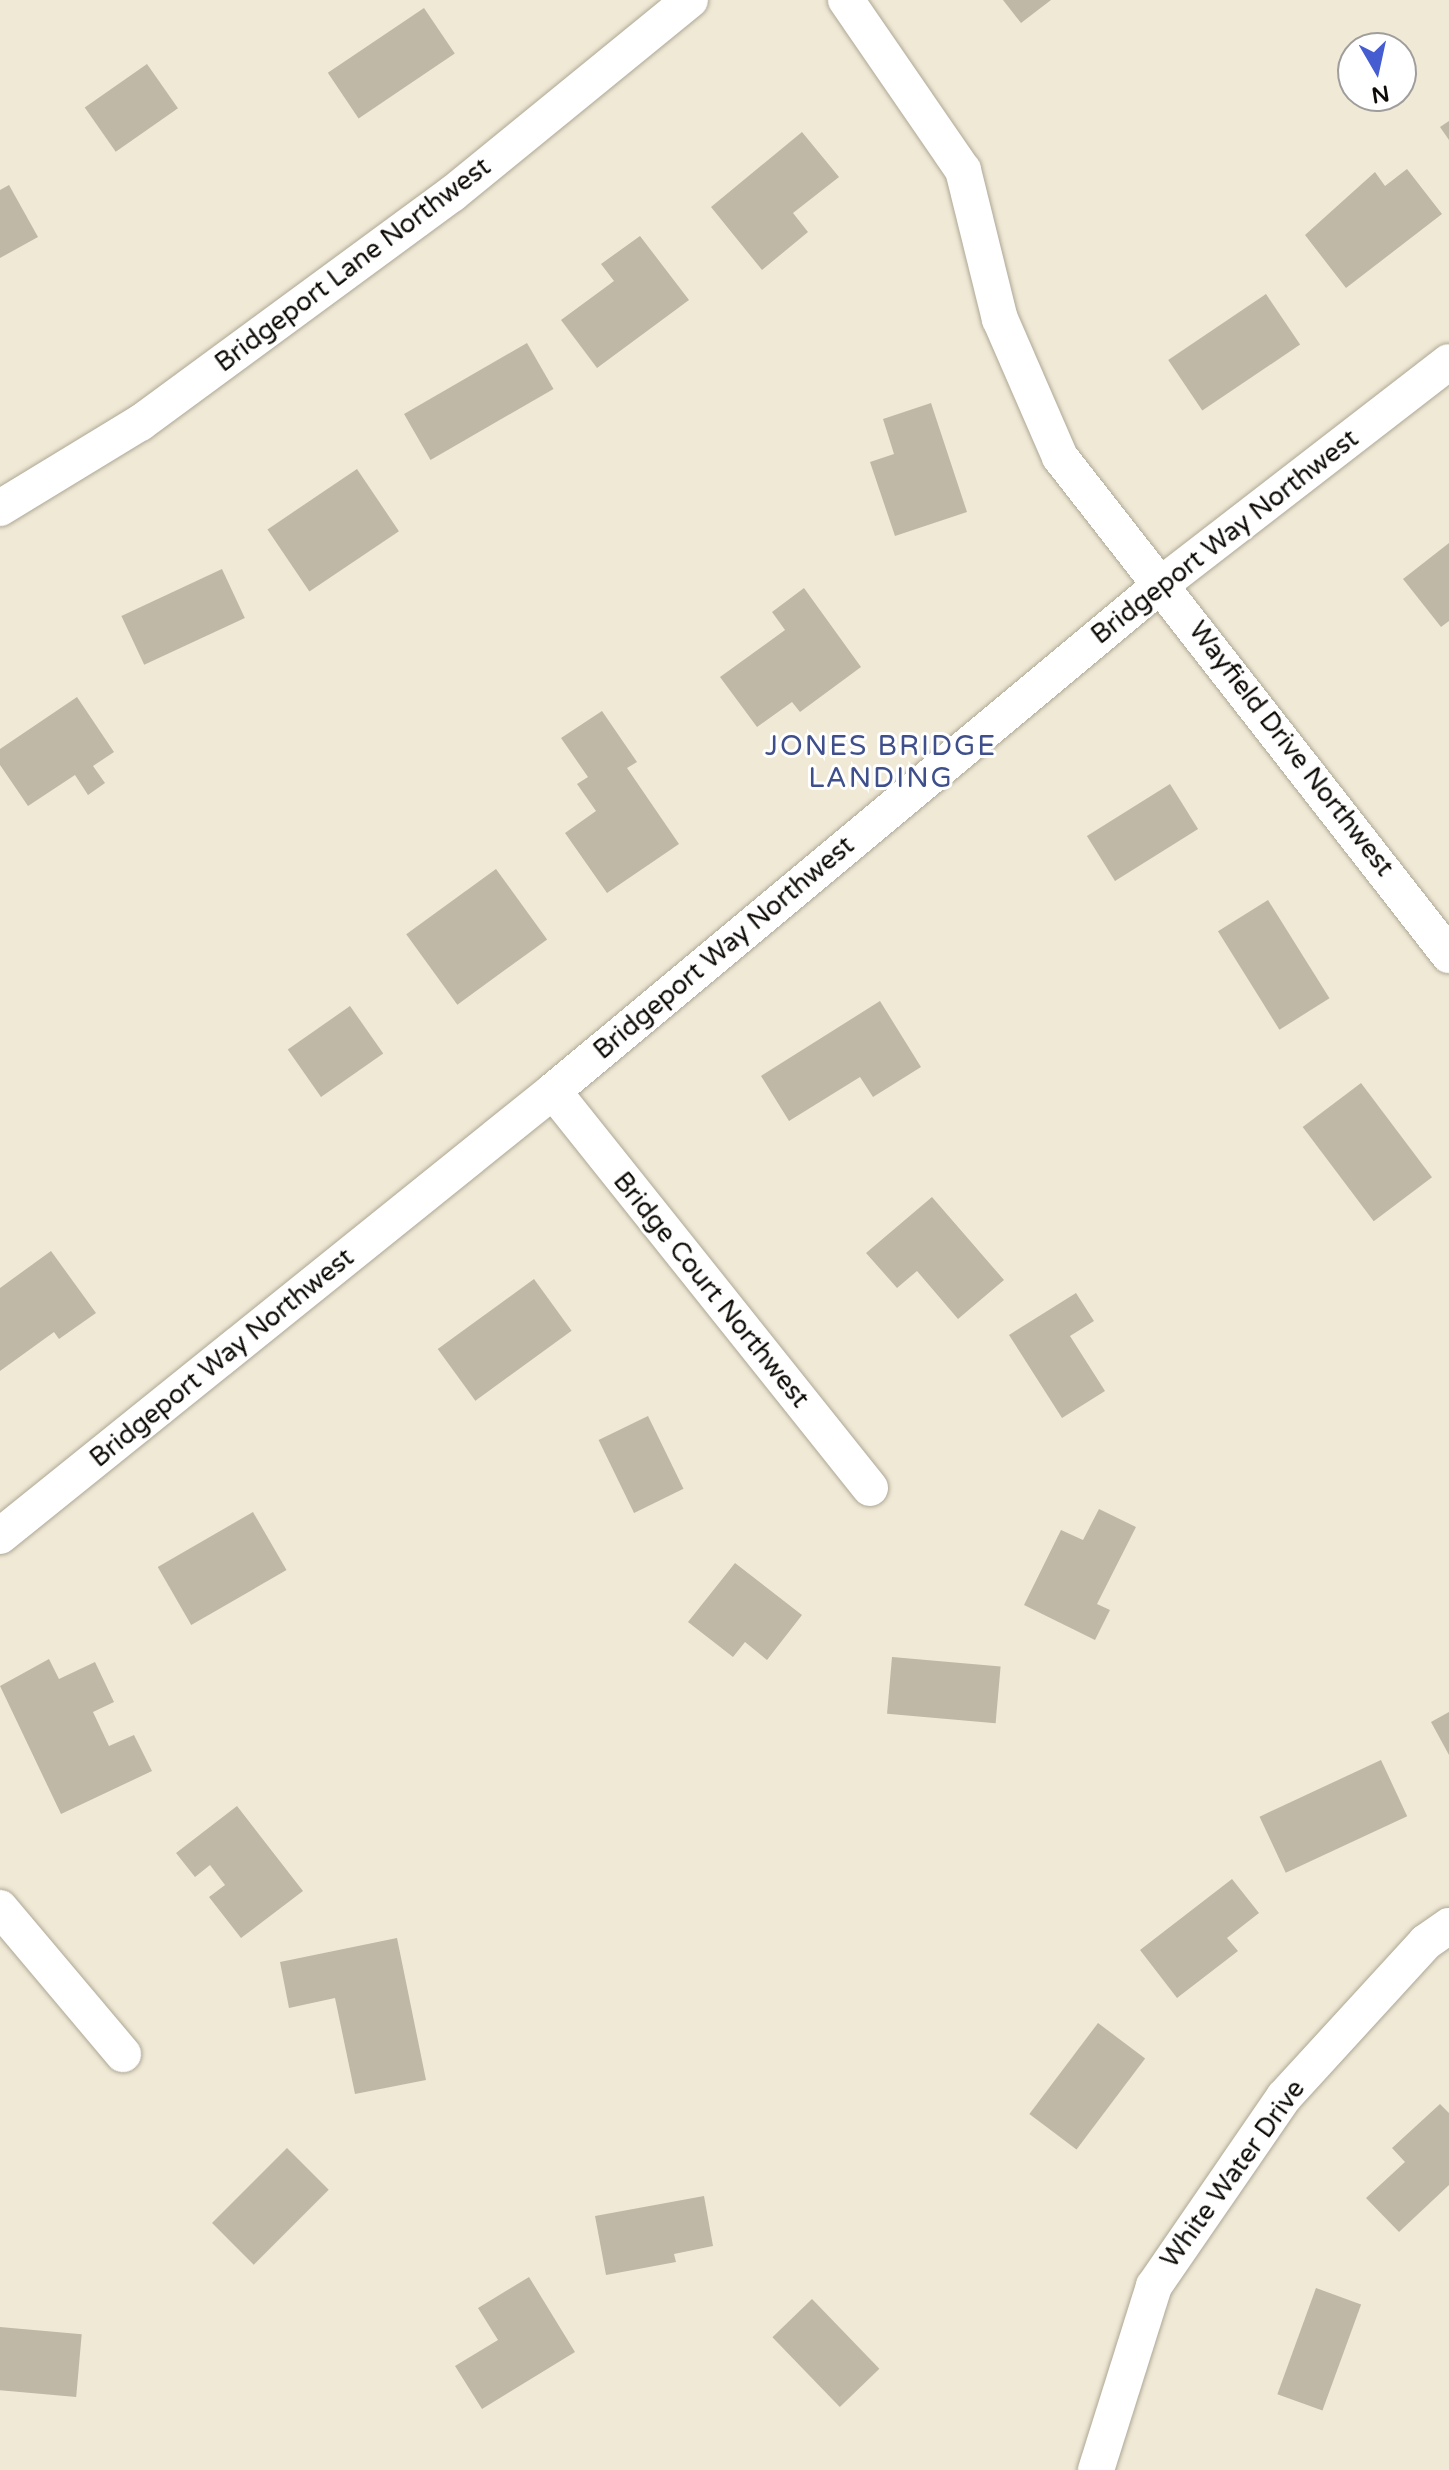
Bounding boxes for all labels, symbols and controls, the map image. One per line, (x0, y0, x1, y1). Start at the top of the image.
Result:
north arrow (1337, 32, 1417, 112)
text: N (1370, 80, 1391, 108)
street label: Bridgeport Lane Northwest (209, 151, 497, 379)
street label: Bridgeport Way Northwest (1085, 423, 1365, 651)
street label: Wayfield Drive Northwest (1182, 615, 1400, 883)
district label: JONES BRIDGE LANDING (765, 729, 997, 795)
street label: Bridgeport Way Northwest (587, 830, 861, 1066)
street label: Bridge Court Northwest (606, 1166, 816, 1414)
street label: Bridgeport Way Northwest (84, 1242, 360, 1474)
street label: White Water Drive (1154, 2074, 1312, 2274)

